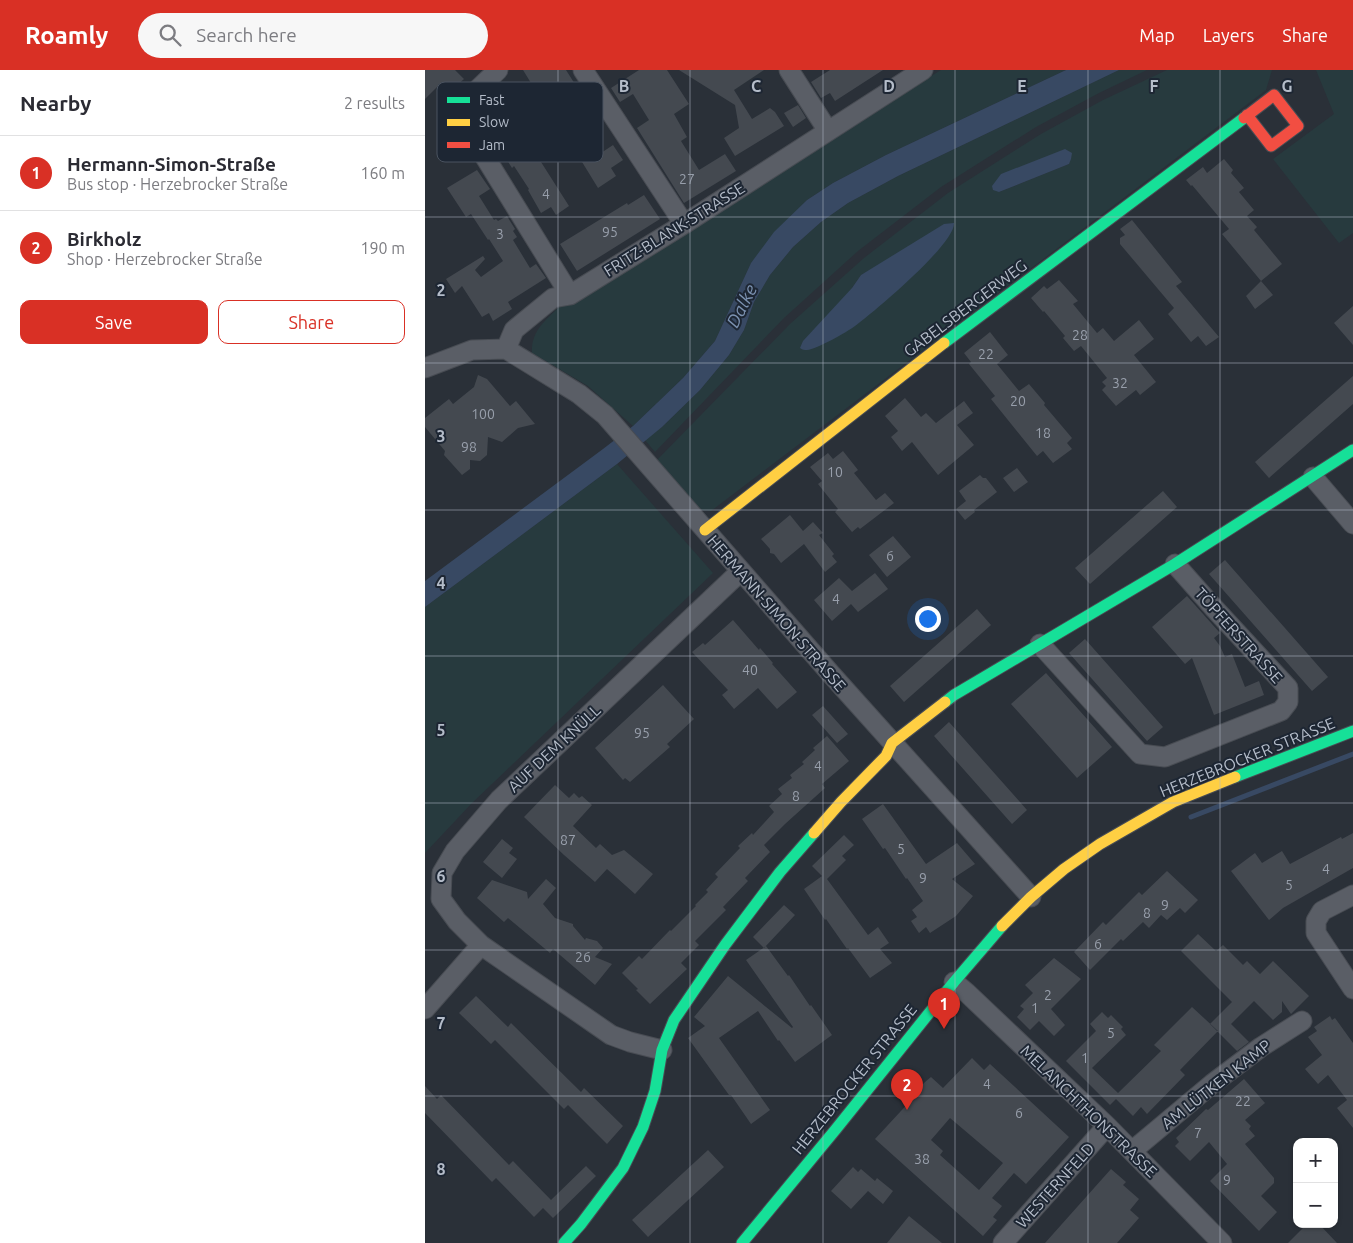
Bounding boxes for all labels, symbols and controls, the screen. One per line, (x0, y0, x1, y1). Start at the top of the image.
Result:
search box (138, 13, 488, 58)
icon: search (156, 21, 184, 49)
text: Roamly (25, 22, 108, 49)
text: Search here (196, 24, 297, 46)
text: Map (1139, 25, 1175, 45)
text: Layers (1203, 25, 1254, 45)
text: Share (1282, 25, 1328, 45)
text: B (619, 77, 629, 95)
text: C (751, 77, 761, 95)
text: D (883, 77, 895, 95)
text: E (1017, 77, 1027, 95)
text: F (1150, 77, 1159, 95)
text: G (1281, 77, 1293, 95)
legend (437, 82, 603, 162)
text: Nearby (20, 91, 91, 115)
text: Fast (479, 92, 505, 108)
text: 2 results (344, 94, 405, 112)
text: Slow (479, 114, 509, 130)
text: Jam (479, 137, 505, 153)
text: Hermann-Simon-Straße (67, 153, 276, 175)
text: 1 (31, 164, 41, 182)
text: 160 m (360, 164, 405, 182)
house number: 27 (679, 171, 695, 187)
text: Bus stop · Herzebrocker Straße (67, 175, 288, 193)
street label: FRITZ-BLANK-STRASSE (600, 178, 748, 280)
house number: 4 (542, 186, 550, 202)
house number: 95 (602, 224, 618, 240)
house number: 3 (496, 226, 504, 242)
text: Birkholz (67, 228, 141, 250)
text: 2 (31, 239, 41, 257)
text: 190 m (360, 239, 405, 257)
text: Shop · Herzebrocker Straße (67, 250, 263, 268)
street label: GABELSBERGERWEG (900, 256, 1030, 360)
text: 2 (436, 281, 446, 299)
water label: Dalke (722, 281, 760, 330)
button: Save (20, 300, 208, 344)
button: Share (218, 300, 405, 344)
house number: 28 (1072, 327, 1088, 343)
house number: 22 (978, 346, 994, 362)
house number: 32 (1112, 375, 1128, 391)
house number: 20 (1010, 393, 1026, 409)
house number: 100 (471, 406, 495, 422)
house number: 18 (1035, 425, 1051, 441)
text: 3 (436, 427, 446, 445)
house number: 98 (461, 439, 477, 455)
house number: 10 (827, 464, 843, 480)
street label: HERMANN-SIMON-STRASSE (704, 531, 850, 695)
house number: 6 (886, 548, 894, 564)
text: 4 (436, 574, 446, 592)
street label: TÖPFERSTRASSE (1191, 584, 1287, 686)
house number: 4 (832, 591, 840, 607)
your location (915, 606, 941, 632)
house number: 40 (742, 662, 758, 678)
street label: AUF DEM KNÜLL (504, 701, 604, 795)
street label: HERZEBROCKER STRASSE (1157, 714, 1337, 800)
text: 5 (436, 721, 446, 739)
house number: 95 (634, 725, 650, 741)
house number: 4 (814, 758, 822, 774)
house number: 8 (792, 788, 800, 804)
house number: 87 (560, 832, 576, 848)
house number: 5 (897, 841, 905, 857)
house number: 4 (1322, 861, 1330, 877)
text: 6 (436, 867, 446, 885)
house number: 9 (919, 870, 927, 886)
house number: 5 (1285, 877, 1293, 893)
house number: 9 (1161, 897, 1169, 913)
house number: 8 (1143, 905, 1151, 921)
house number: 6 (1094, 936, 1102, 952)
house number: 26 (575, 949, 591, 965)
house number: 2 (1044, 987, 1052, 1003)
pin: 1 (928, 988, 960, 1029)
house number: 1 (1031, 1000, 1039, 1016)
street label: HERZEBROCKER STRASSE (788, 1001, 920, 1157)
text: 7 (436, 1014, 446, 1032)
house number: 5 (1107, 1025, 1115, 1041)
street label: AM LÜTKEN KAMP (1158, 1036, 1274, 1132)
street label: MELANCHTHONSTRASSE (1017, 1041, 1161, 1181)
house number: 1 (1081, 1050, 1089, 1066)
pin: 2 (891, 1069, 923, 1110)
house number: 4 (983, 1076, 991, 1092)
house number: 22 (1235, 1093, 1251, 1109)
house number: 6 (1015, 1105, 1023, 1121)
house number: 7 (1194, 1125, 1202, 1141)
map controls (1293, 1138, 1338, 1228)
button: + (1293, 1138, 1338, 1183)
street label: WESTERNFELD (1012, 1139, 1098, 1231)
house number: 38 (914, 1151, 930, 1167)
text: 8 (436, 1160, 446, 1178)
house number: 9 (1223, 1172, 1231, 1188)
button: − (1293, 1183, 1338, 1228)

